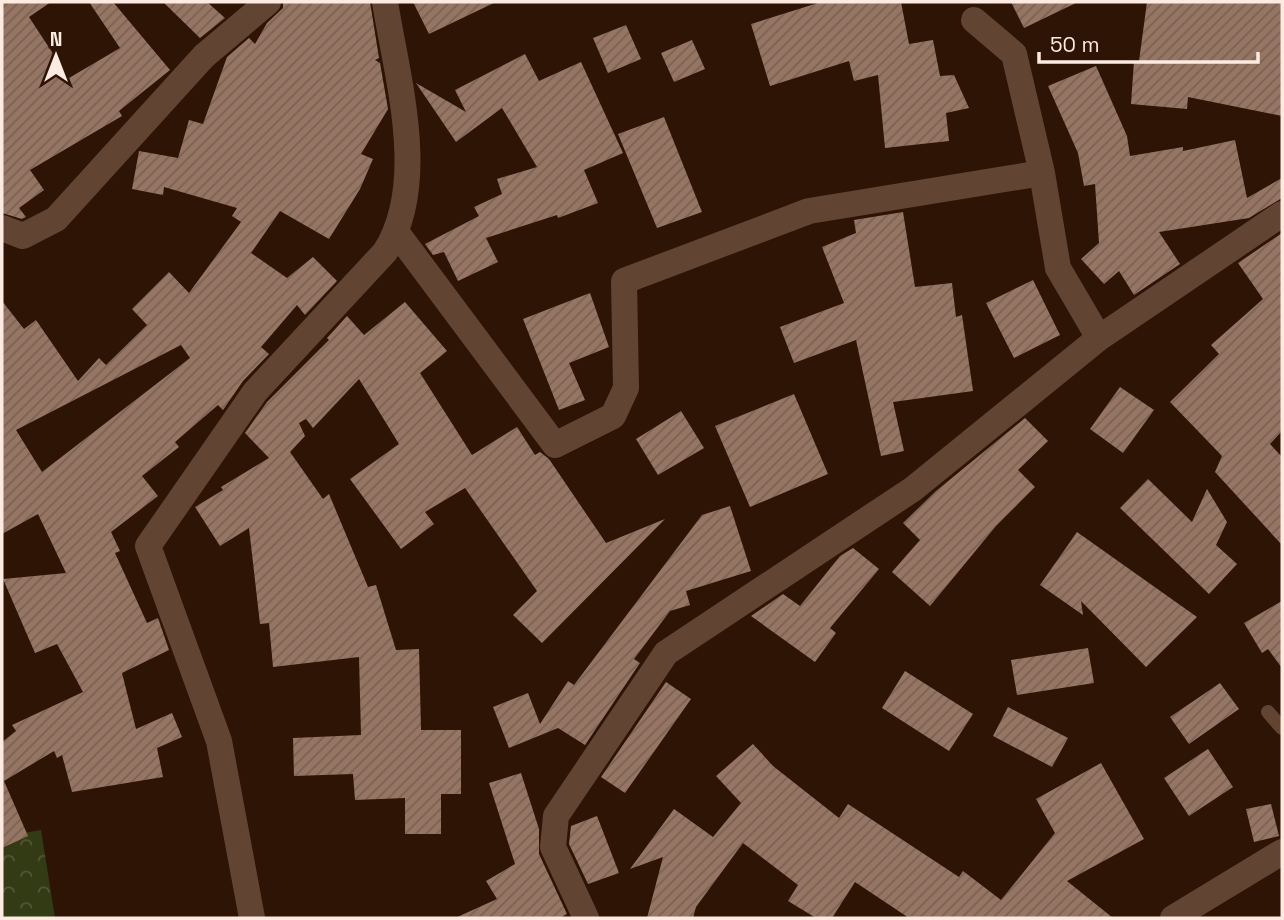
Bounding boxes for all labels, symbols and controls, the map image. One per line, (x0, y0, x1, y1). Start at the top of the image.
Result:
north arrow (21, 21, 91, 91)
scale bar (1039, 21, 1258, 65)
text: N (50, 27, 62, 52)
text: 50 m (1050, 31, 1100, 58)

